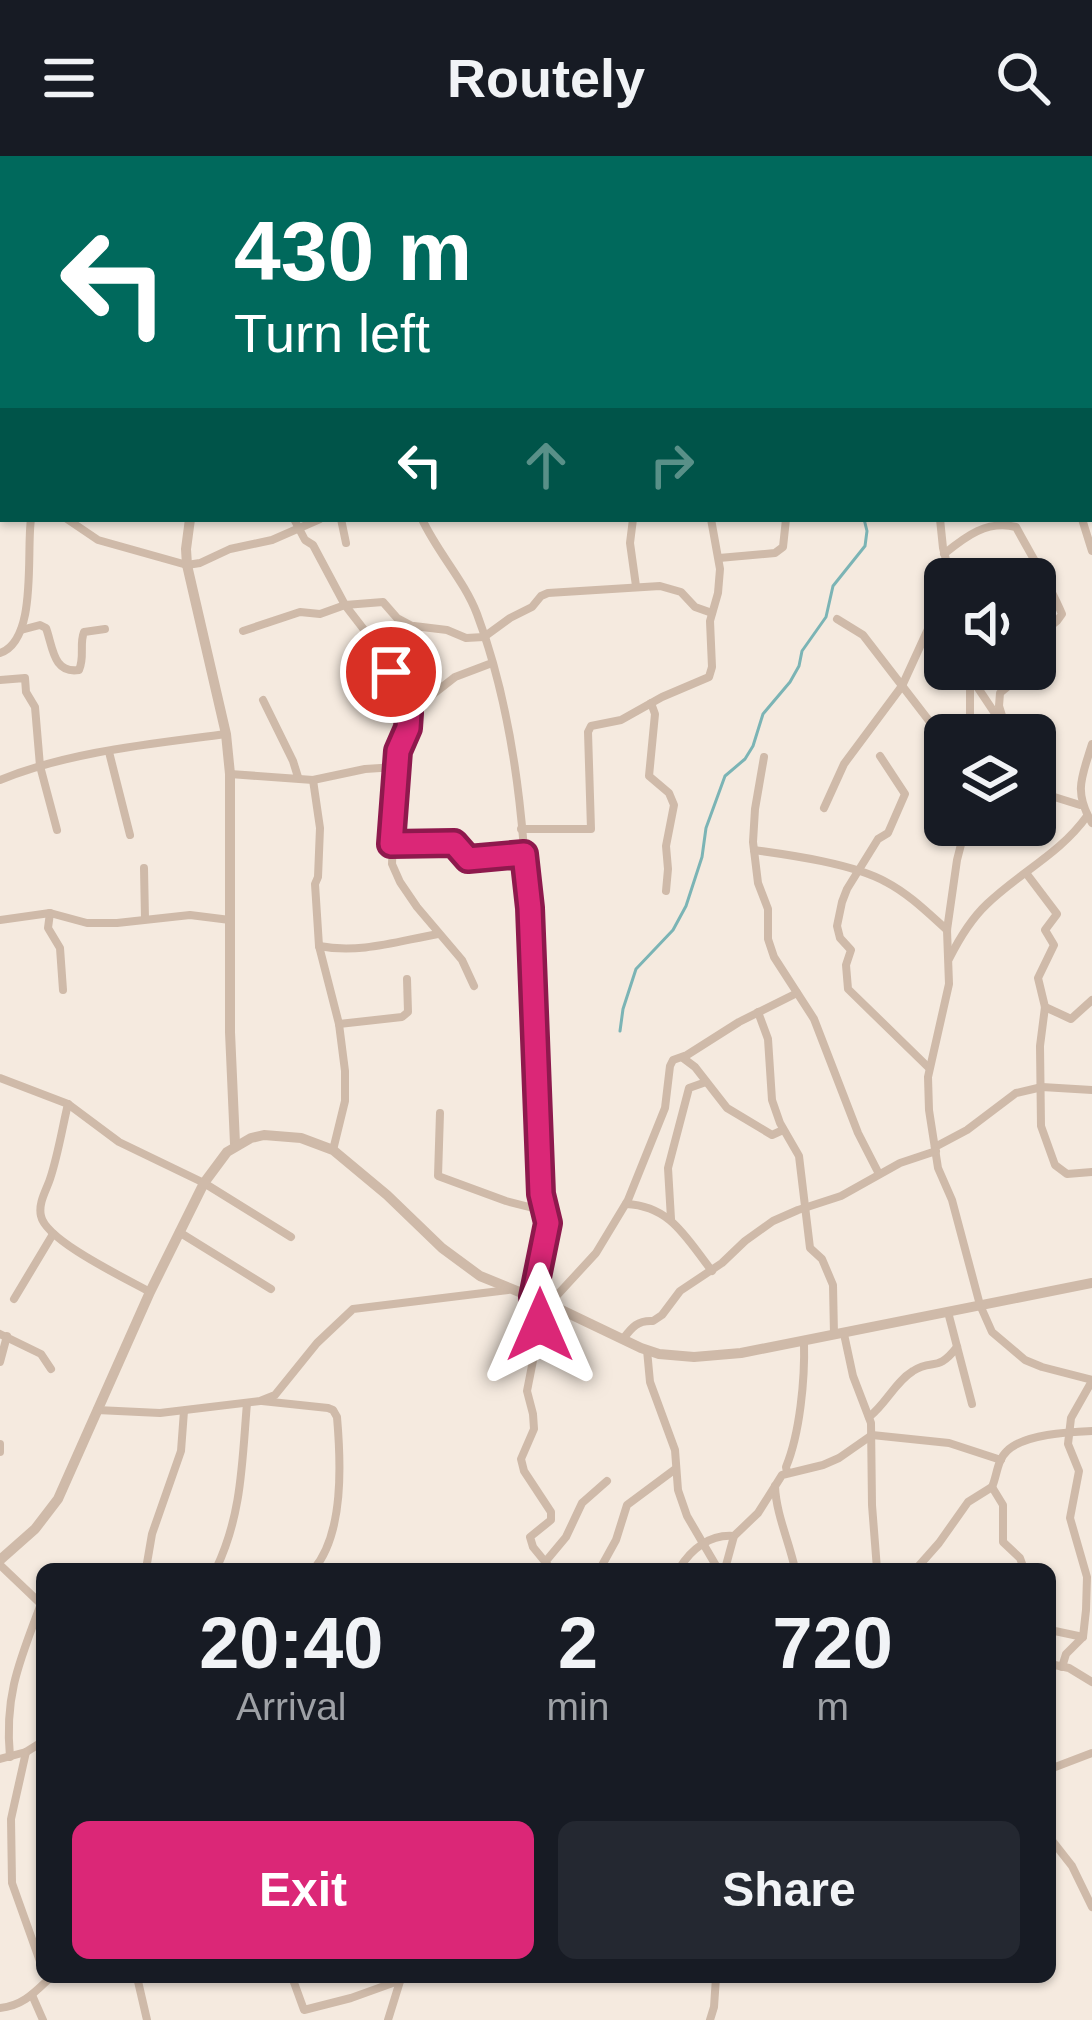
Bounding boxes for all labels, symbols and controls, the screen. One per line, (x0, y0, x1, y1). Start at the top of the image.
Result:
icon: menu (36, 45, 102, 111)
icon: search (990, 45, 1056, 111)
text: Routely (447, 48, 645, 108)
icon: left (36, 204, 192, 360)
text: 430 m (234, 204, 472, 298)
text: Turn left (234, 303, 430, 363)
icon: left (387, 432, 453, 498)
icon: ahead (513, 432, 579, 498)
icon: right (639, 432, 705, 498)
map controls (924, 558, 1056, 846)
button: sound (924, 558, 1056, 690)
pin (340, 621, 442, 723)
icon: arrive (358, 639, 424, 705)
button: layers (924, 714, 1056, 846)
position arrow (477, 1262, 603, 1388)
text: 20:40 (199, 1603, 383, 1683)
text: 2 (558, 1603, 598, 1683)
text: 720 (773, 1603, 893, 1683)
text: Arrival (236, 1685, 347, 1728)
text: min (547, 1685, 609, 1728)
text: m (816, 1685, 849, 1728)
button: Exit (72, 1821, 534, 1959)
button: Share (558, 1821, 1020, 1959)

